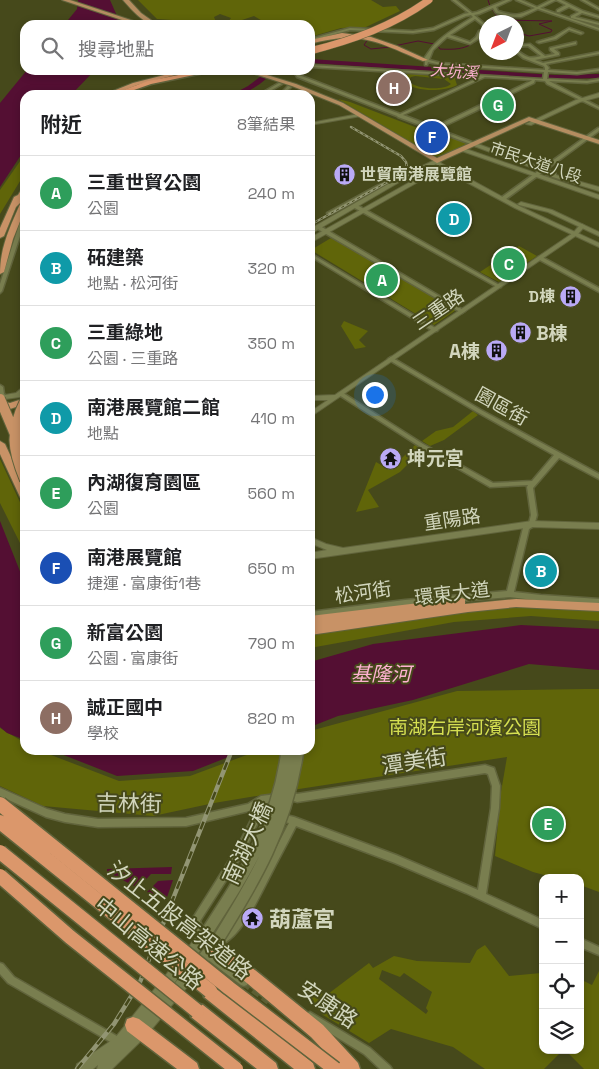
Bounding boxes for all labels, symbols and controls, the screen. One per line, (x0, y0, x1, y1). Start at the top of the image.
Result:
north arrow (479, 15, 524, 60)
search box (20, 20, 315, 75)
icon: search (38, 34, 66, 62)
text: 搜尋地點 (78, 37, 154, 62)
water label: 大坑溪 (429, 59, 481, 84)
pin: H (378, 69, 410, 107)
pin: G (482, 86, 514, 124)
text: 附近 (40, 111, 82, 138)
text: 8筆結果 (237, 114, 295, 135)
pin: F (416, 118, 448, 156)
street label: 市民大道八段 (487, 137, 585, 188)
building icon: 世貿南港展覽館 (332, 162, 356, 186)
place label: 世貿南港展覽館 (360, 164, 472, 185)
text: 三重世貿公園 (87, 170, 201, 195)
text: A (51, 183, 61, 204)
text: 240 m (248, 183, 295, 204)
text: 公園 (87, 198, 119, 219)
pin: D (438, 200, 470, 238)
text: 砳建築 (87, 245, 144, 270)
pin: C (493, 245, 525, 283)
text: B (51, 258, 61, 279)
text: 320 m (248, 258, 295, 279)
pin: A (366, 261, 398, 299)
text: 地點 · 松河街 (87, 273, 178, 294)
street label: 三重路 (408, 283, 469, 336)
building icon: D棟 (559, 284, 583, 308)
place label: D棟 (528, 286, 555, 307)
text: 三重綠地 (87, 320, 163, 345)
building icon: B棟 (508, 321, 532, 345)
place label: B棟 (536, 321, 568, 346)
text: C (51, 333, 61, 354)
text: 350 m (248, 333, 295, 354)
place label: A棟 (449, 339, 480, 364)
building icon: A棟 (484, 339, 508, 363)
text: 公園 · 三重路 (87, 348, 178, 369)
your location (362, 382, 388, 408)
street label: 園區街 (471, 382, 533, 431)
text: 南港展覽館二館 (87, 395, 220, 420)
text: D (51, 408, 61, 429)
text: 410 m (251, 408, 295, 429)
text: 地點 (87, 423, 119, 444)
temple icon: 坤元宮 (379, 446, 403, 470)
place label: 坤元宮 (407, 446, 464, 471)
text: 內湖復育園區 (87, 470, 201, 495)
text: E (52, 483, 60, 504)
text: 560 m (247, 483, 295, 504)
text: 公園 (87, 498, 119, 519)
street label: 重陽路 (422, 503, 482, 536)
text: 南港展覽館 (87, 545, 182, 570)
pin: B (525, 552, 557, 590)
text: F (52, 558, 60, 579)
text: 650 m (247, 558, 295, 579)
text: 捷運 · 富康街1巷 (87, 573, 201, 594)
street label: 松河街 (333, 576, 393, 609)
street label: 環東大道 (413, 576, 491, 611)
text: 新富公園 (87, 620, 163, 645)
text: G (51, 633, 61, 654)
text: 790 m (248, 633, 295, 654)
text: 公園 · 富康街 (87, 648, 178, 669)
water label: 基隆河 (351, 661, 415, 687)
text: 誠正國中 (87, 695, 163, 720)
text: H (51, 708, 61, 729)
text: 820 m (247, 708, 295, 729)
park label: 南湖右岸河濱公園 (389, 715, 541, 740)
text: 學校 (87, 723, 119, 744)
street label: 潭美街 (379, 742, 449, 780)
street label: 吉林街 (96, 788, 162, 818)
street label: 南湖大橋 (216, 797, 278, 889)
pin: E (532, 805, 564, 843)
street label: 汐止五股高架道路 (102, 855, 258, 985)
map controls (539, 874, 584, 1054)
button: + (539, 874, 584, 919)
street label: 中山高速公路 (89, 891, 209, 995)
place label: 葫蘆宮 (269, 905, 335, 933)
temple icon: 葫蘆宮 (241, 907, 265, 931)
button: − (539, 919, 584, 964)
button: locate (539, 964, 584, 1009)
street label: 安康路 (293, 974, 363, 1034)
button: layers (539, 1009, 584, 1054)

